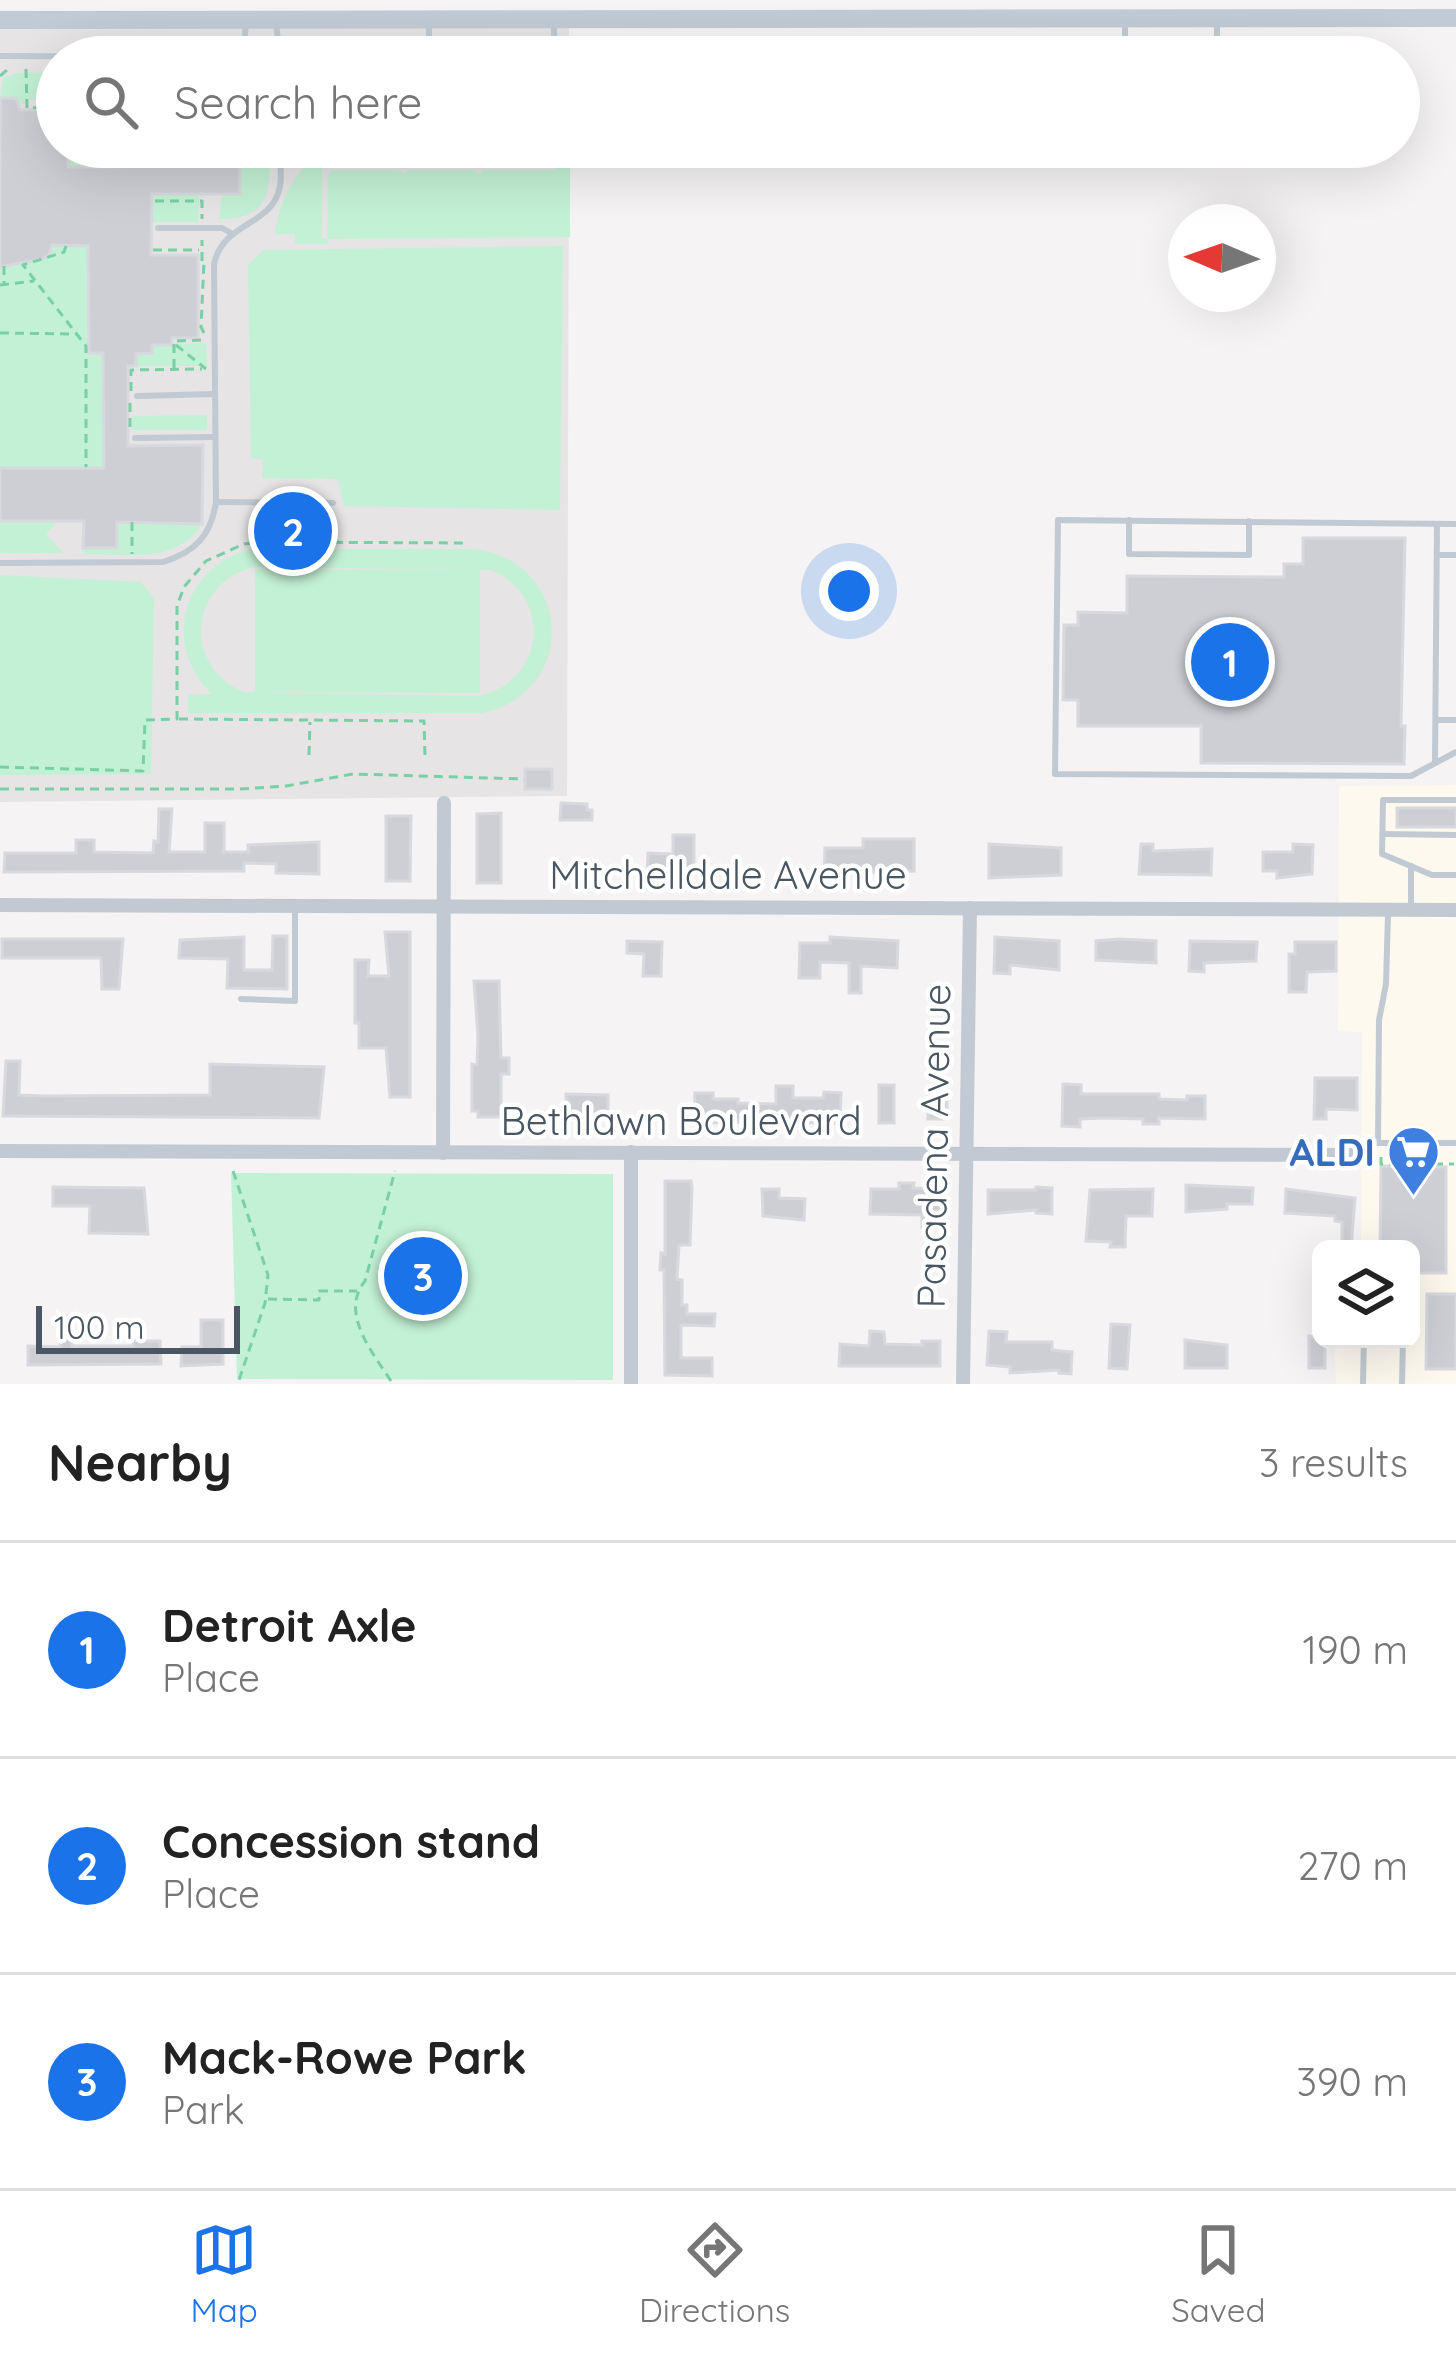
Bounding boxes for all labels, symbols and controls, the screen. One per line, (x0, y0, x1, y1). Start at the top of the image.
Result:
search box (36, 36, 1420, 168)
icon: search (78, 69, 144, 135)
text: Search here (174, 74, 422, 130)
north arrow (1168, 204, 1276, 312)
pin: 2 (254, 486, 332, 576)
your location (819, 561, 879, 621)
pin: 1 (1191, 617, 1269, 707)
street label: Mitchelldale Avenue (549, 850, 907, 899)
street label: Pasadena Avenue (906, 983, 960, 1309)
street label: Bethlawn Boulevard (500, 1096, 862, 1145)
supermarket icon: ALDI (1386, 1123, 1442, 1197)
place label: ALDI (1290, 1127, 1375, 1176)
pin: 3 (384, 1231, 462, 1321)
map controls (1312, 1240, 1420, 1348)
button: layers (1312, 1240, 1420, 1348)
scale bar (36, 1300, 240, 1353)
text: 100 m (54, 1306, 145, 1347)
text: Nearby (48, 1430, 232, 1494)
text: 3 results (1259, 1438, 1408, 1487)
text: Detroit Axle (162, 1597, 417, 1653)
text: 1 (79, 1625, 95, 1674)
text: 190 m (1302, 1625, 1408, 1674)
text: Place (162, 1653, 260, 1702)
text: Concession stand (162, 1813, 540, 1869)
text: 2 (76, 1841, 98, 1890)
text: 270 m (1298, 1841, 1408, 1890)
text: Place (162, 1869, 260, 1918)
text: Mack-Rowe Park (162, 2029, 527, 2085)
text: 3 (77, 2057, 97, 2106)
text: 390 m (1296, 2057, 1408, 2106)
text: Park (162, 2085, 245, 2134)
tab: Map (191, 2217, 258, 2330)
tab: Directions (639, 2217, 790, 2330)
tab: Saved (1171, 2217, 1265, 2330)

